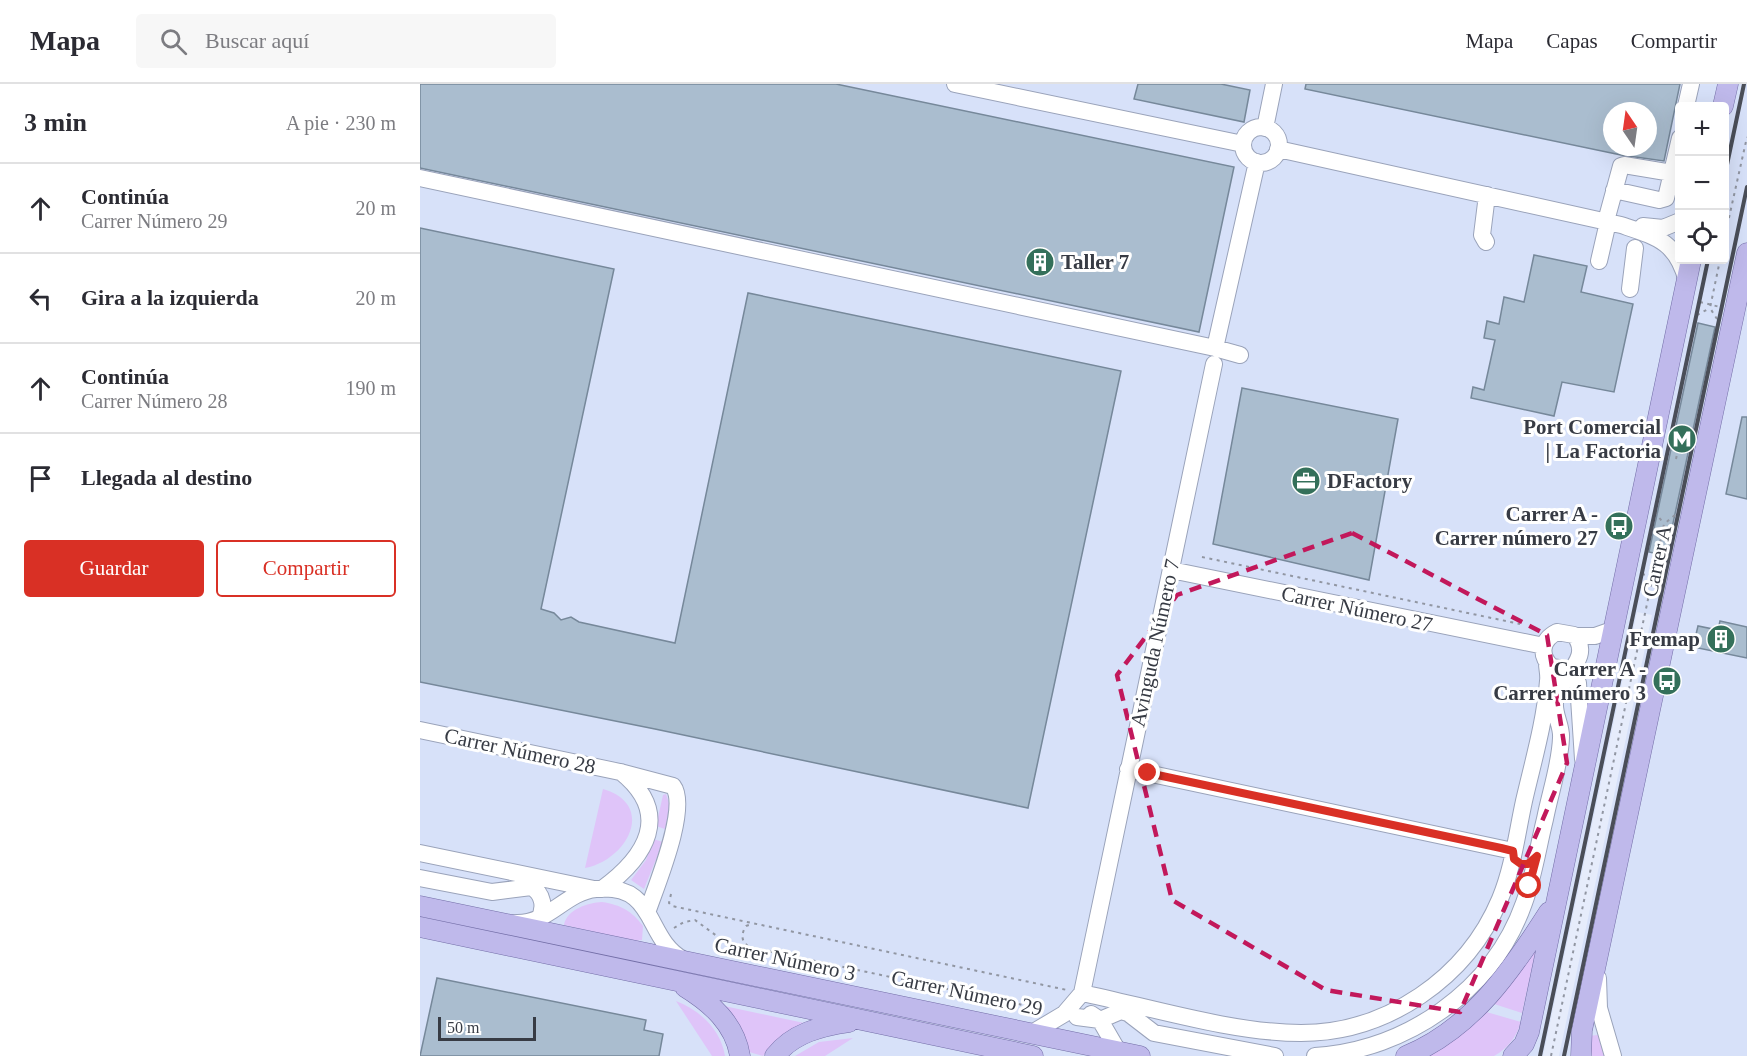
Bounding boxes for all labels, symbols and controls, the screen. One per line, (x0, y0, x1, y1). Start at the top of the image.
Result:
search box (136, 14, 556, 68)
text: Mapa (30, 25, 100, 56)
icon: search (157, 25, 190, 58)
text: Buscar aquí (205, 28, 309, 53)
text: Mapa (1466, 29, 1513, 53)
text: Capas (1546, 29, 1598, 53)
text: Compartir (1631, 29, 1717, 53)
north arrow (1603, 102, 1657, 156)
map controls (1675, 102, 1729, 264)
button: + (1675, 102, 1729, 156)
text: 3 min (24, 108, 87, 137)
text: A pie · 230 m (286, 112, 396, 134)
button: − (1675, 156, 1729, 210)
text: Continúa (81, 184, 169, 209)
icon: ahead (24, 192, 57, 225)
text: 20 m (355, 197, 396, 219)
text: Carrer Número 29 (81, 210, 228, 232)
button: locate (1675, 210, 1729, 264)
building icon: Taller 7 (1024, 246, 1056, 278)
place label: Taller 7 (1061, 250, 1129, 274)
icon: left (24, 282, 57, 315)
text: Gira a la izquierda (81, 285, 259, 310)
text: 20 m (355, 287, 396, 309)
text: Continúa (81, 364, 169, 389)
icon: ahead (24, 372, 57, 405)
text: 190 m (345, 377, 396, 399)
text: Carrer Número 28 (81, 390, 228, 412)
place label: Port Comercial | La Factoria (1523, 415, 1661, 463)
metro station icon: Port Comercial | La Factoria (1666, 423, 1698, 455)
icon: arrive (24, 462, 57, 495)
text: Llegada al destino (81, 465, 252, 490)
office icon: DFactory (1290, 465, 1322, 497)
place label: DFactory (1327, 469, 1413, 493)
place label: Carrer A - Carrer número 27 (1435, 502, 1598, 550)
bus stop icon: Carrer A - Carrer número 27 (1603, 510, 1635, 542)
street label: Carrer A (1638, 522, 1676, 599)
button: Guardar (24, 540, 204, 597)
button: Compartir (216, 540, 396, 597)
street label: Avinguda Número 7 (1125, 557, 1185, 729)
street label: Carrer Número 27 (1279, 581, 1435, 637)
building icon: Fremap (1705, 623, 1737, 655)
place label: Fremap (1629, 627, 1700, 651)
place label: Carrer A - Carrer número 3 (1493, 657, 1646, 705)
bus stop icon: Carrer A - Carrer número 3 (1651, 665, 1683, 697)
street label: Carrer Número 28 (442, 723, 598, 779)
route end (1134, 759, 1160, 785)
route start (1515, 872, 1541, 898)
street label: Carrer Número 3 (712, 932, 858, 986)
street label: Carrer Número 29 (889, 965, 1045, 1021)
scale bar (438, 1014, 536, 1042)
text: 50 m (447, 1019, 479, 1036)

